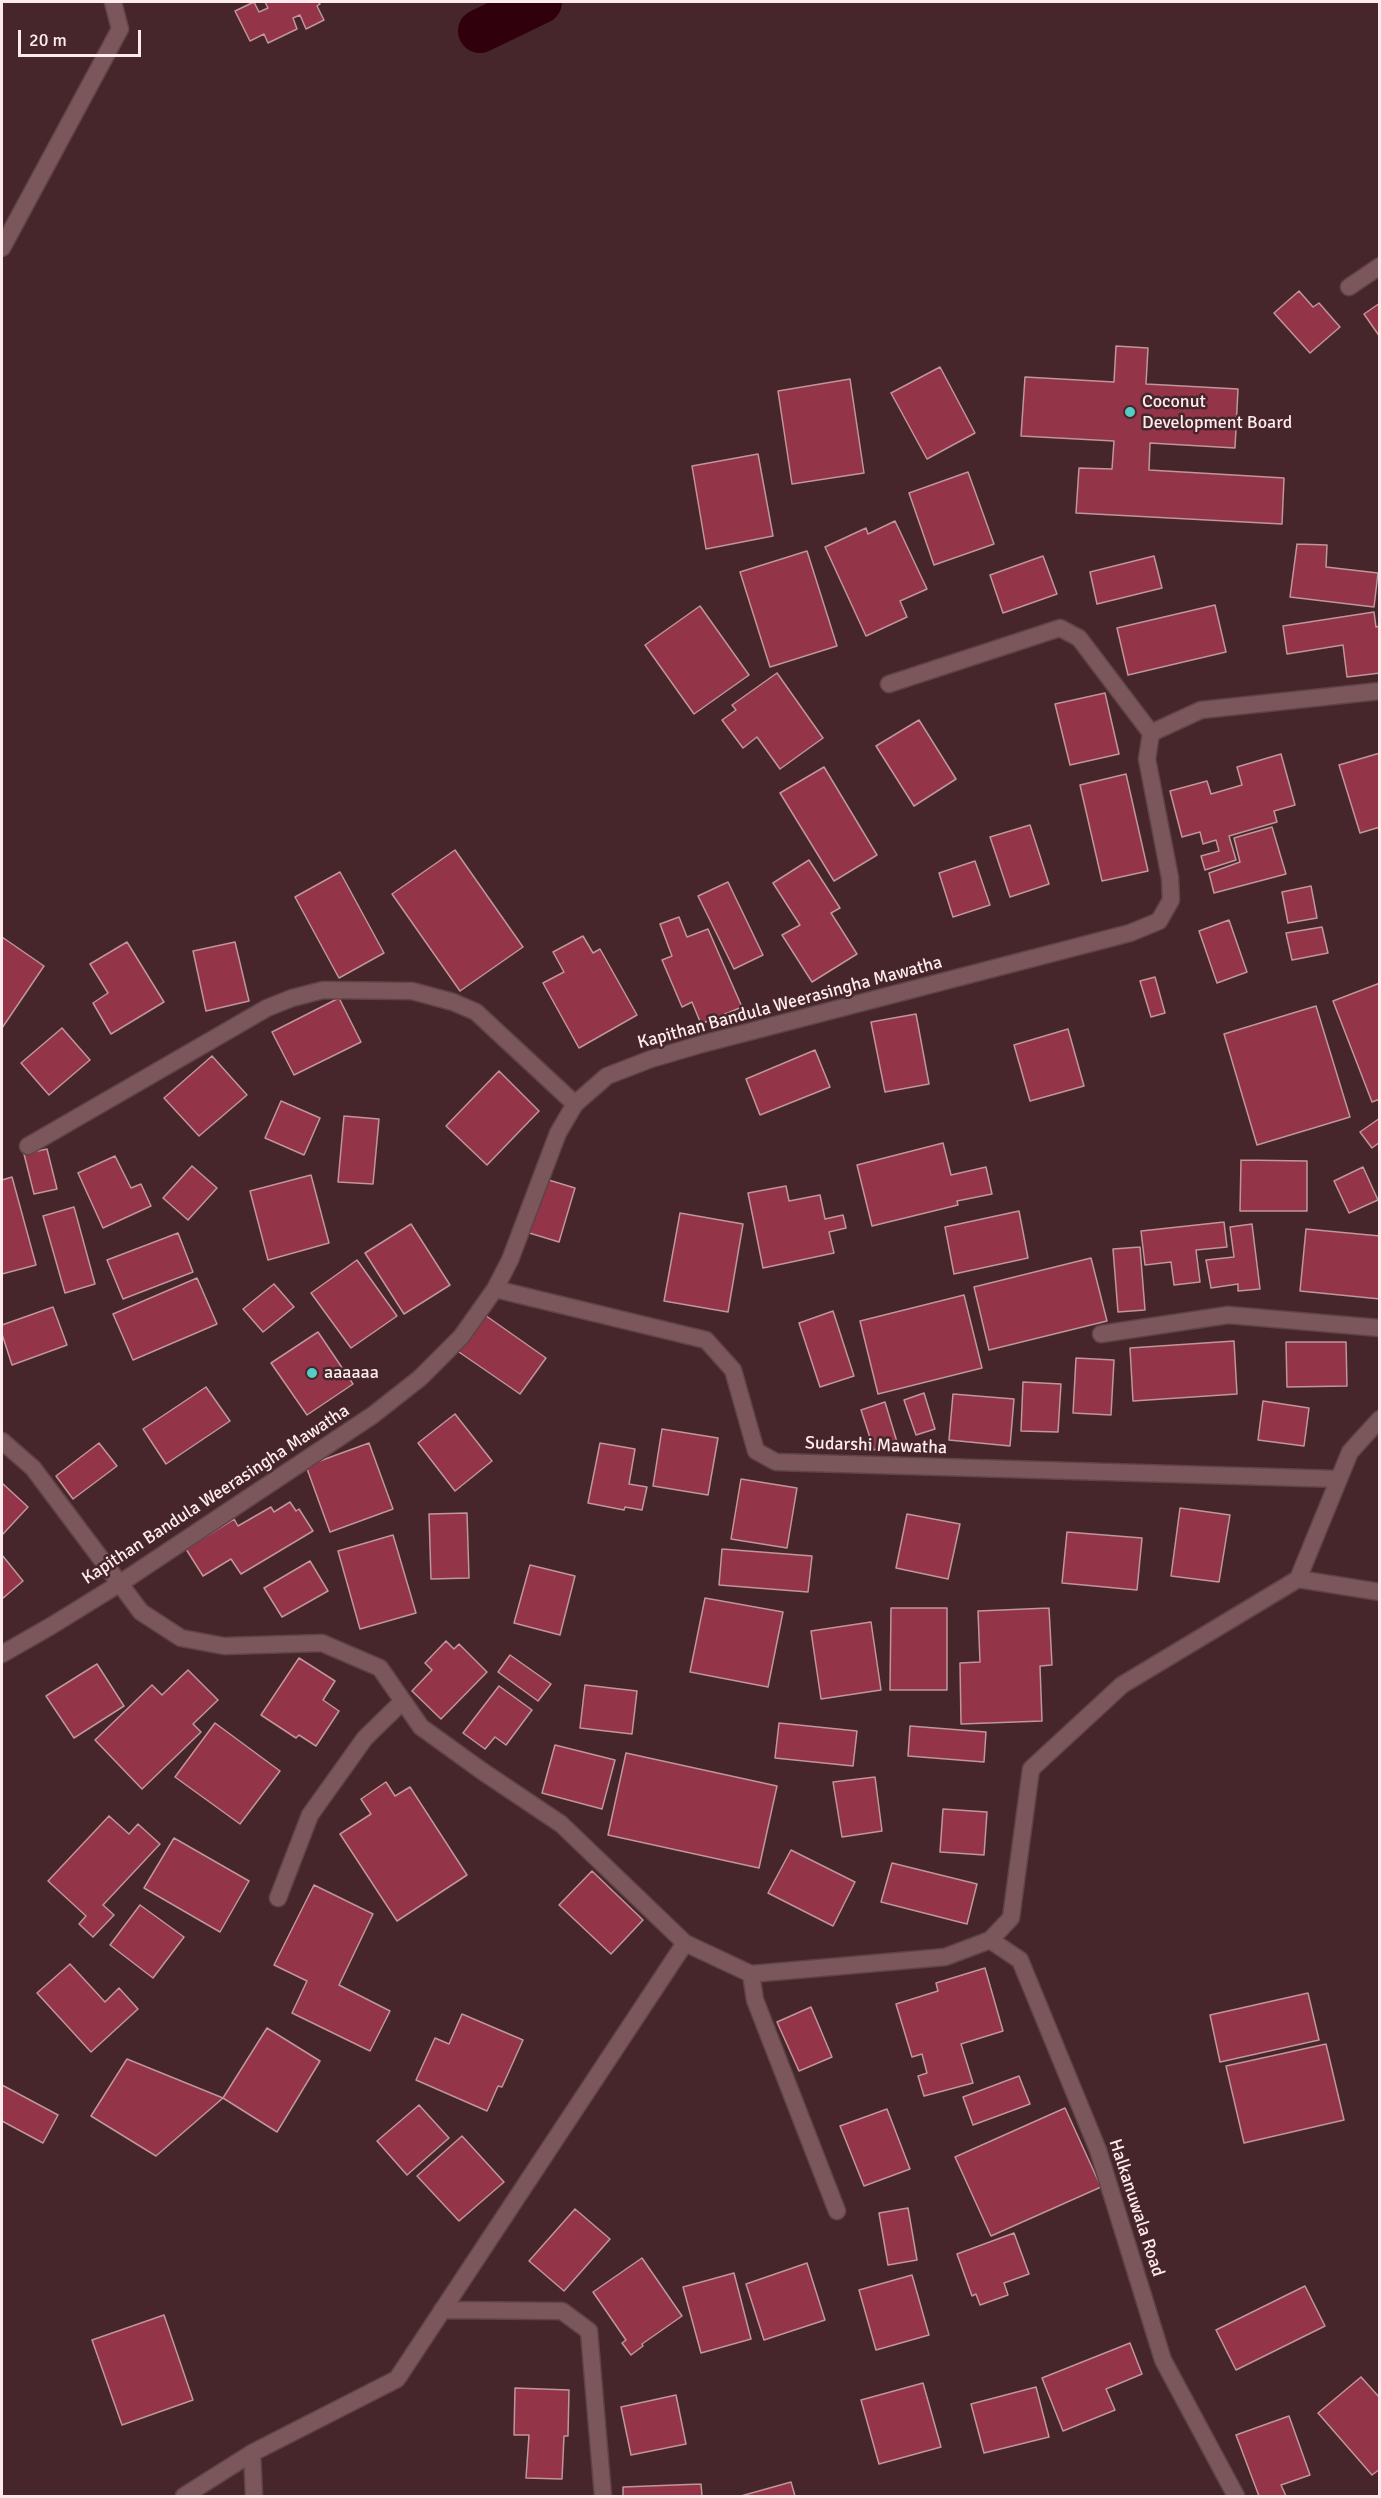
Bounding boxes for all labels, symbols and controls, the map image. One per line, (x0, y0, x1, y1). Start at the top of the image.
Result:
scale bar (21, 18, 144, 56)
text: 20 m (29, 29, 67, 51)
place label: Coconut Development Board (1142, 391, 1292, 434)
marker: Coconut Development Board (1123, 405, 1137, 419)
street label: Kapithan Bandula Weerasingha Mawatha (635, 952, 945, 1054)
place label: aaaaaa (324, 1362, 379, 1384)
marker: aaaaaa (305, 1366, 319, 1380)
street label: Kapithan Bandula Weerasingha Mawatha (78, 1400, 354, 1590)
street label: Sudarshi Mawatha (805, 1433, 947, 1459)
street label: Halkanuwala Road (1104, 2137, 1168, 2279)

